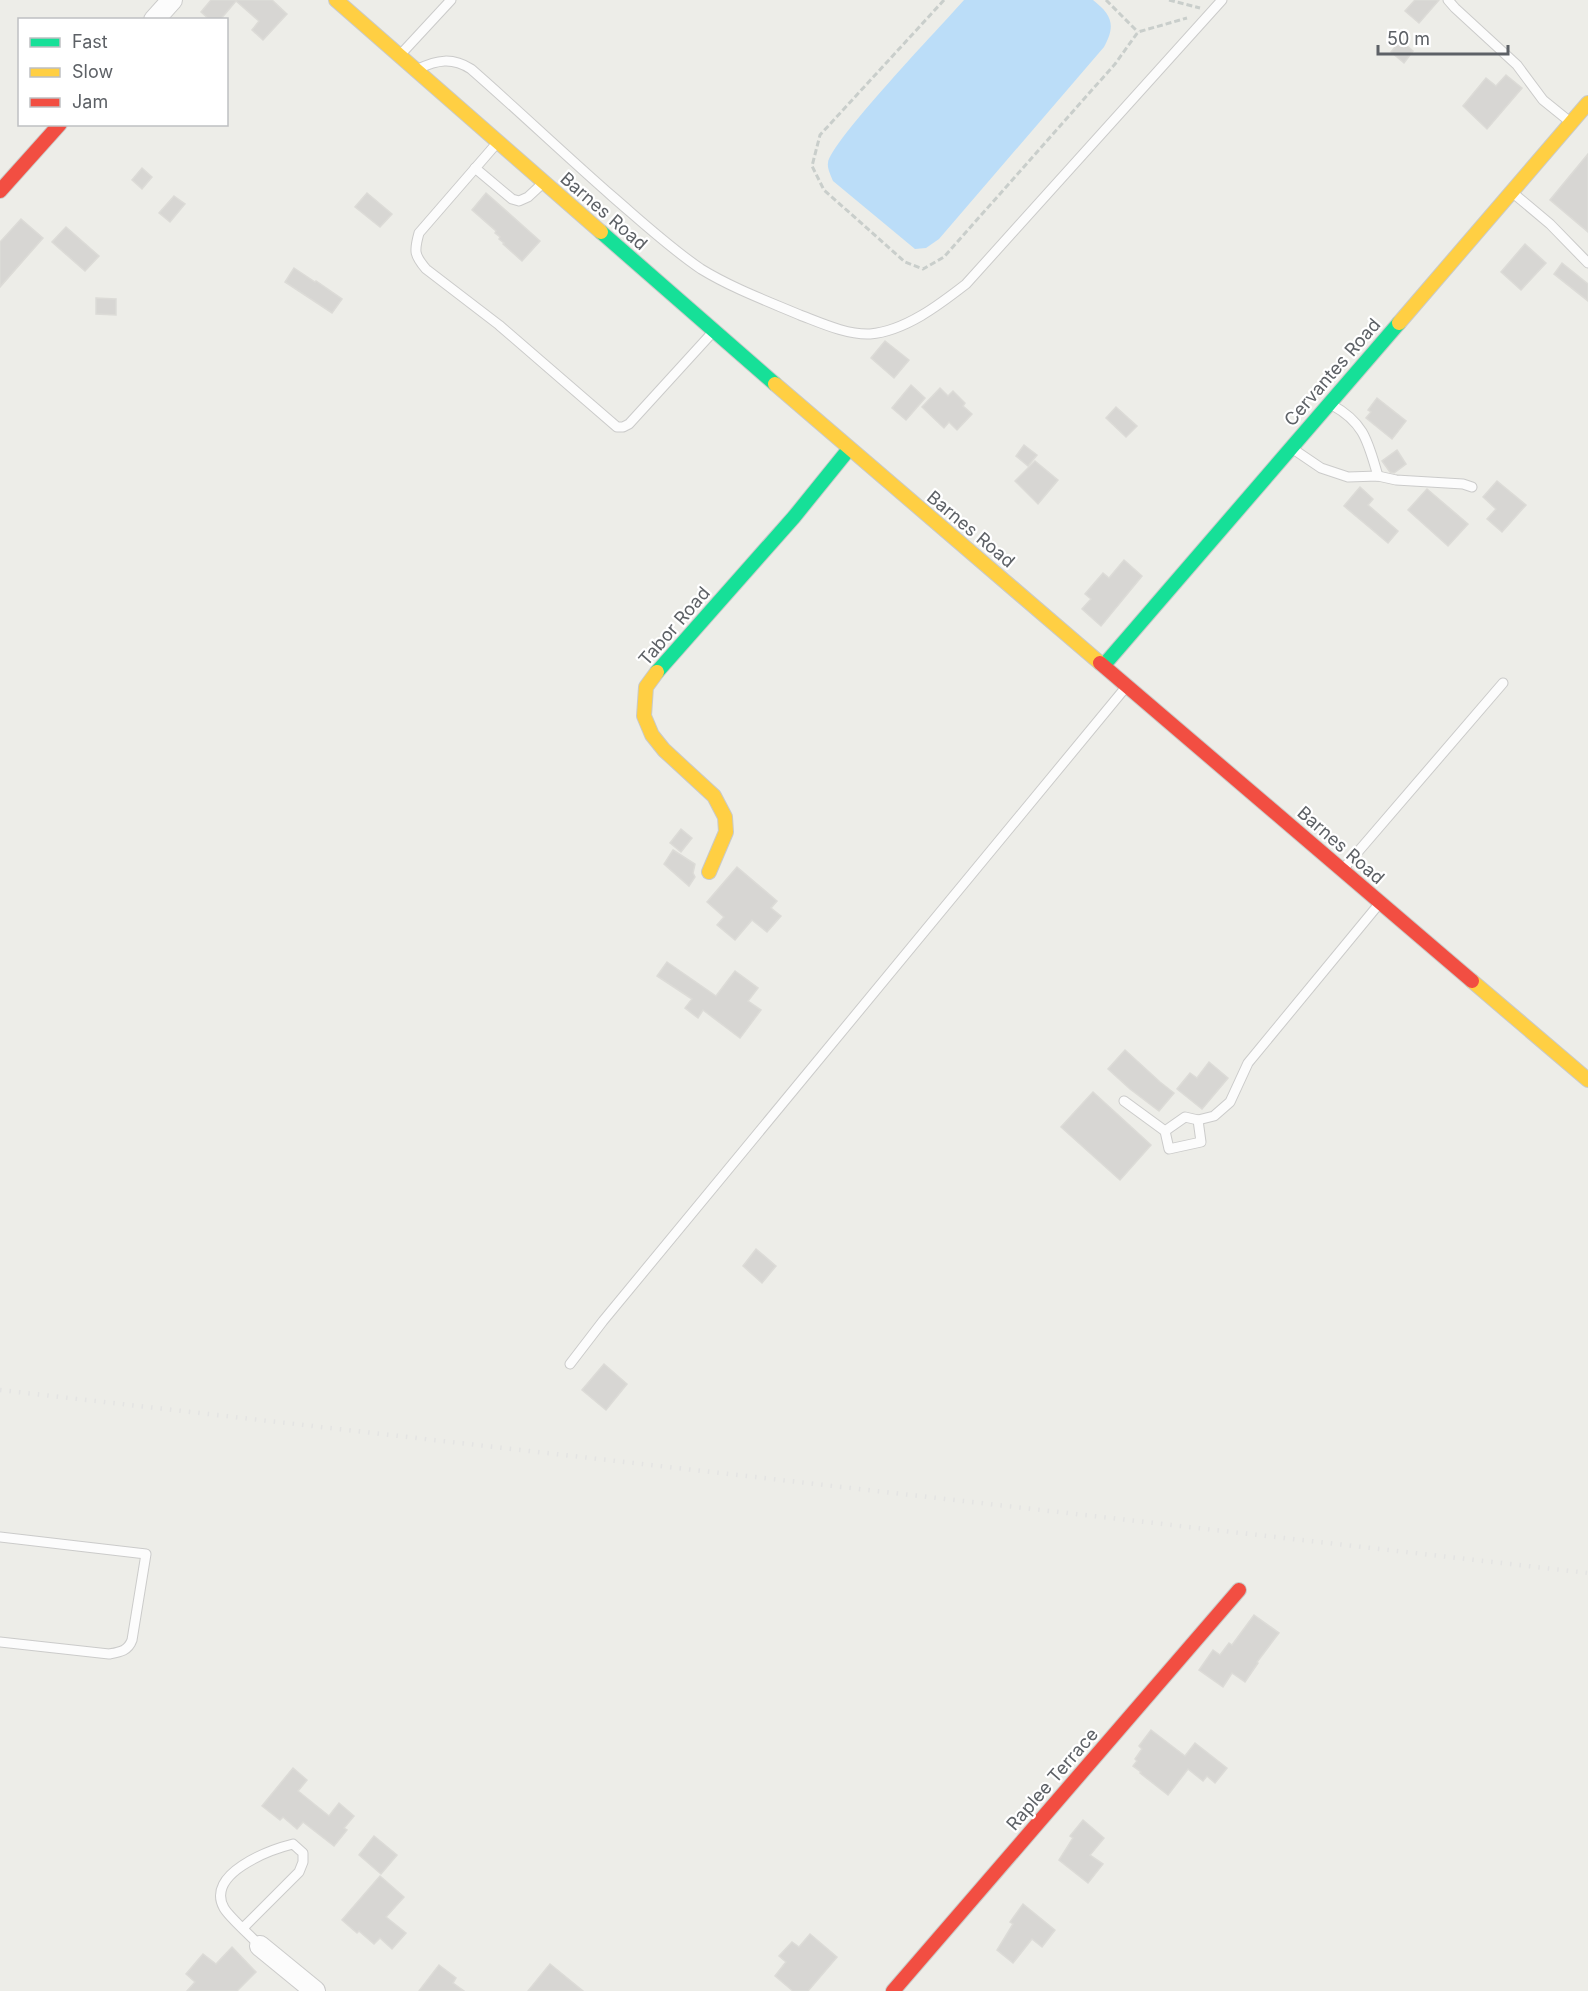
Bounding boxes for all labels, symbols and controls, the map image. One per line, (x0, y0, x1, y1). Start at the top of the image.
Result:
legend (18, 18, 228, 126)
scale bar (1378, 18, 1508, 56)
text: 50 m (1387, 28, 1430, 49)
text: Fast (72, 31, 108, 52)
text: Slow (72, 61, 113, 82)
text: Jam (72, 91, 108, 112)
street label: Barnes Road (556, 168, 652, 254)
street label: Cervantes Road (1280, 314, 1384, 430)
street label: Barnes Road (923, 486, 1019, 572)
street label: Tabor Road (634, 582, 714, 670)
street label: Barnes Road (1293, 802, 1389, 888)
street label: Raplee Terrace (1002, 1724, 1102, 1834)

